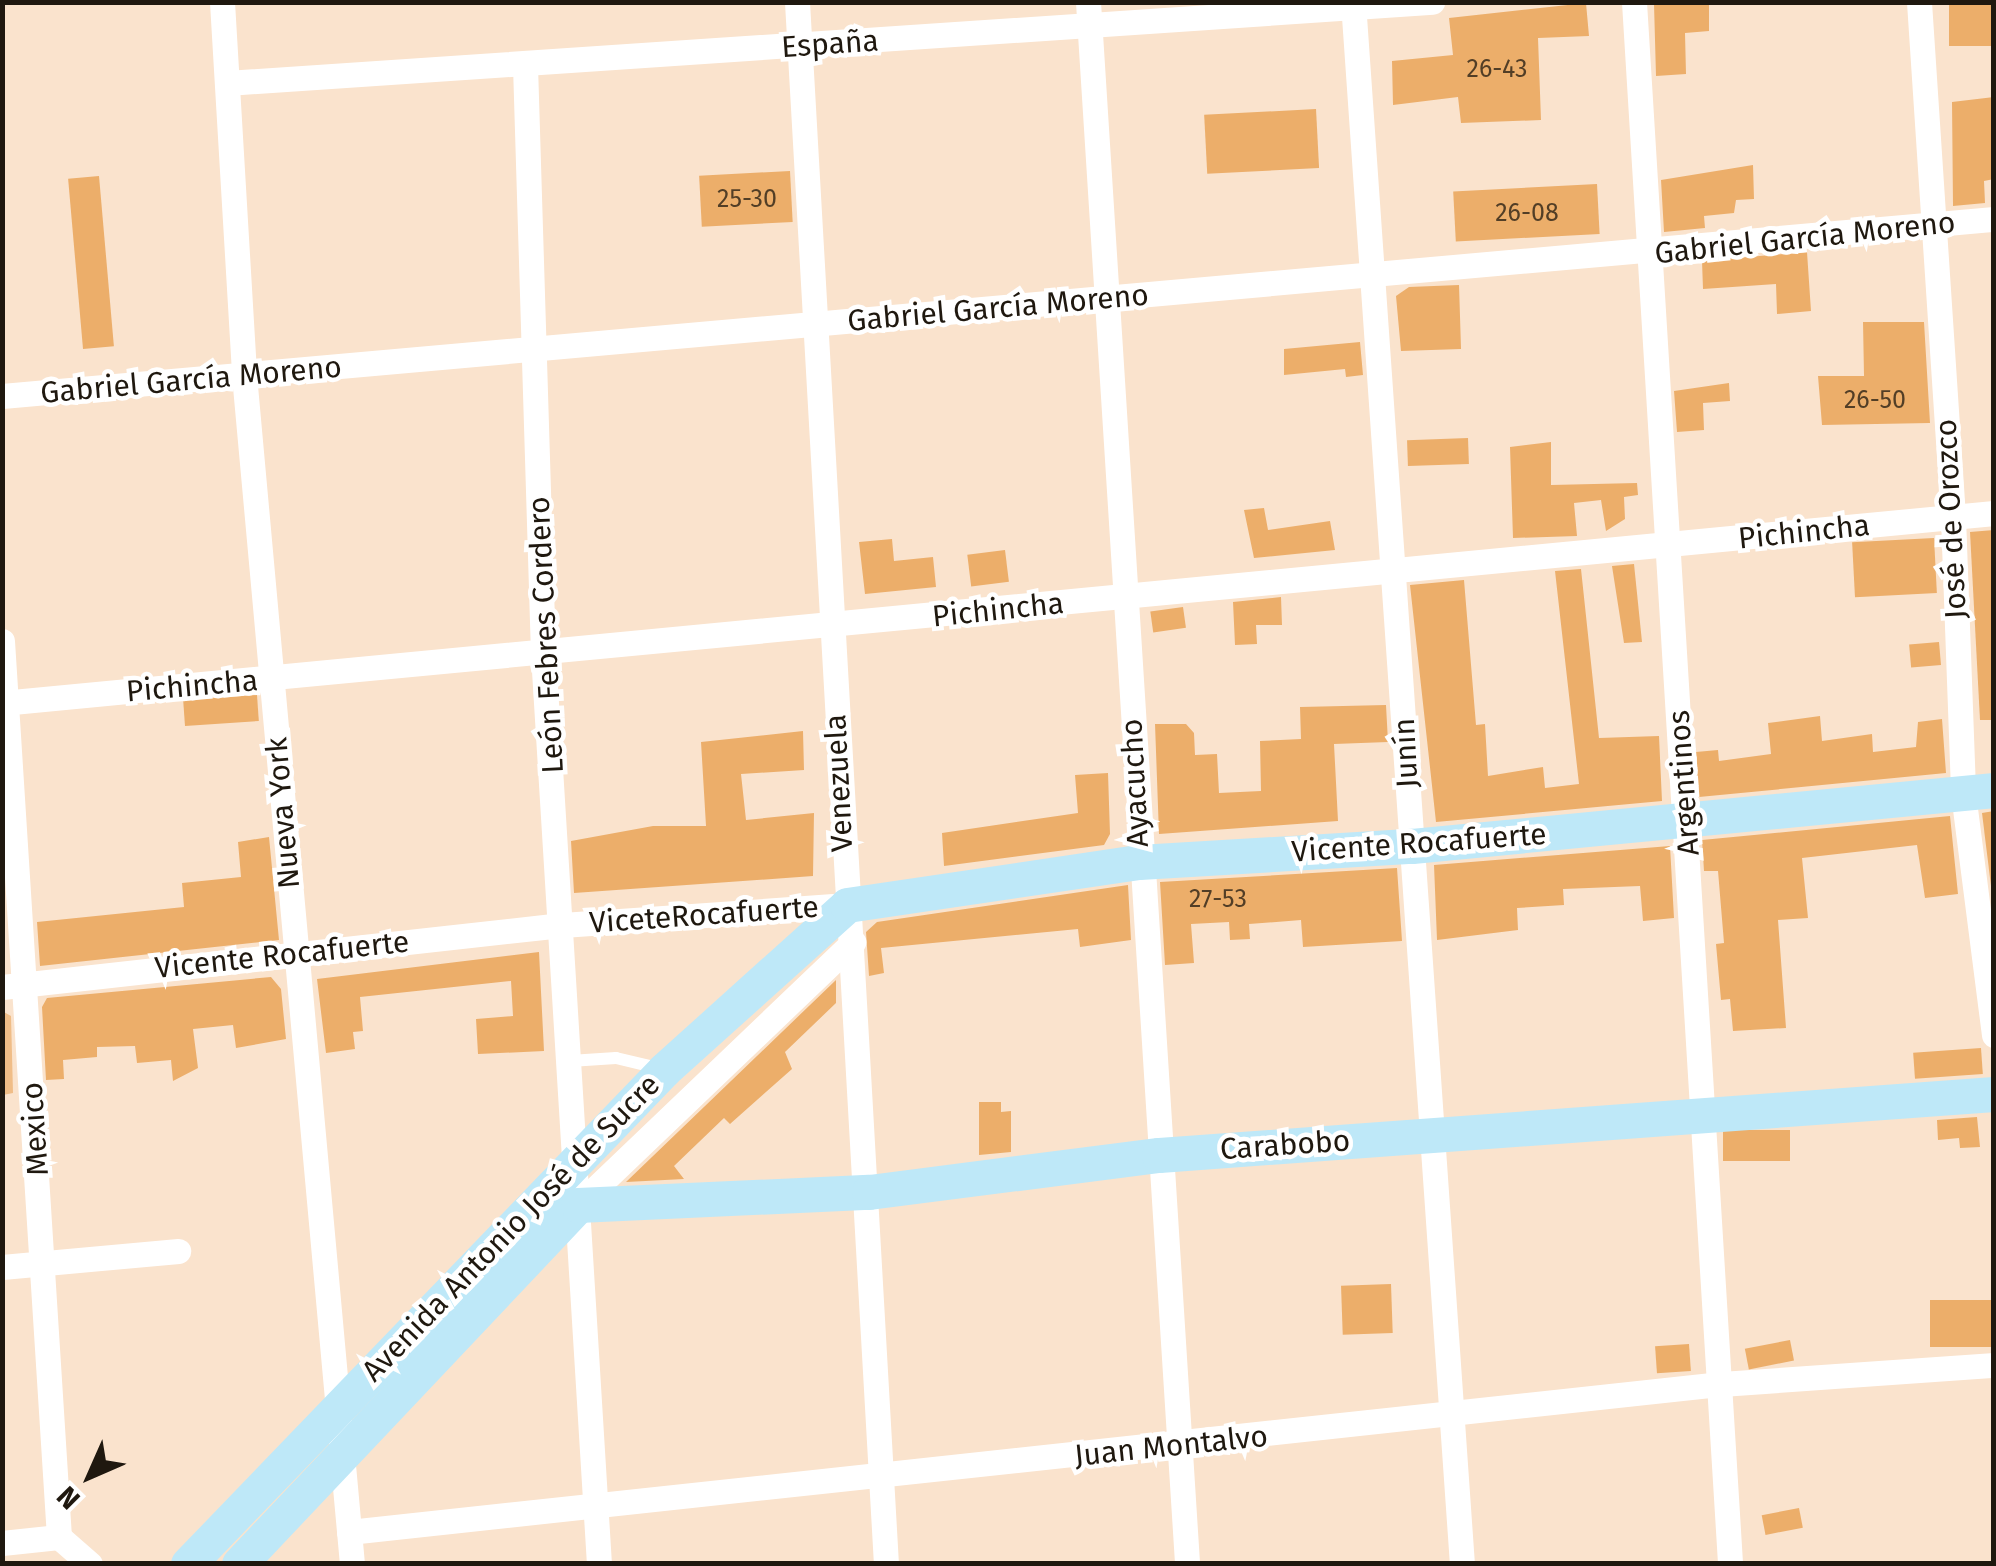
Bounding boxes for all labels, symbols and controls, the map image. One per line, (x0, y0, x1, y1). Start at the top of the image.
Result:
street label: España (780, 23, 880, 65)
house number: 26-43 (1467, 54, 1527, 84)
house number: 25-30 (717, 184, 777, 214)
house number: 26-08 (1495, 198, 1559, 228)
street label: Gabriel García Moreno (1653, 204, 1957, 272)
street label: Gabriel García Moreno (846, 277, 1150, 339)
street label: Gabriel García Moreno (39, 349, 343, 411)
house number: 26-50 (1844, 385, 1906, 415)
street label: José de Orozco (1928, 418, 1974, 620)
street label: León Febres Cordero (521, 496, 571, 774)
street label: Pichincha (1736, 507, 1872, 557)
street label: Pichincha (930, 585, 1066, 635)
street label: Pichincha (125, 662, 259, 710)
street label: Argentinos (1661, 709, 1707, 857)
street label: Venezuela (817, 713, 861, 853)
street label: Junín (1386, 717, 1426, 789)
street label: Ayacucho (1114, 718, 1156, 848)
street label: Nueva York (258, 736, 308, 890)
street label: Vicente Rocafuerte (1290, 816, 1548, 870)
house number: 27-53 (1189, 884, 1247, 914)
street label: ViceteRocafuerte (588, 889, 820, 941)
street label: Vicente Rocafuerte (153, 924, 411, 986)
street label: Avenida Antonio José de Sucre (355, 1067, 667, 1389)
street label: Mexico (14, 1081, 56, 1177)
street label: Carabobo (1219, 1122, 1351, 1168)
street label: Juan Montalvo (1073, 1418, 1269, 1474)
north arrow (40, 1426, 140, 1526)
text: N (50, 1479, 87, 1516)

